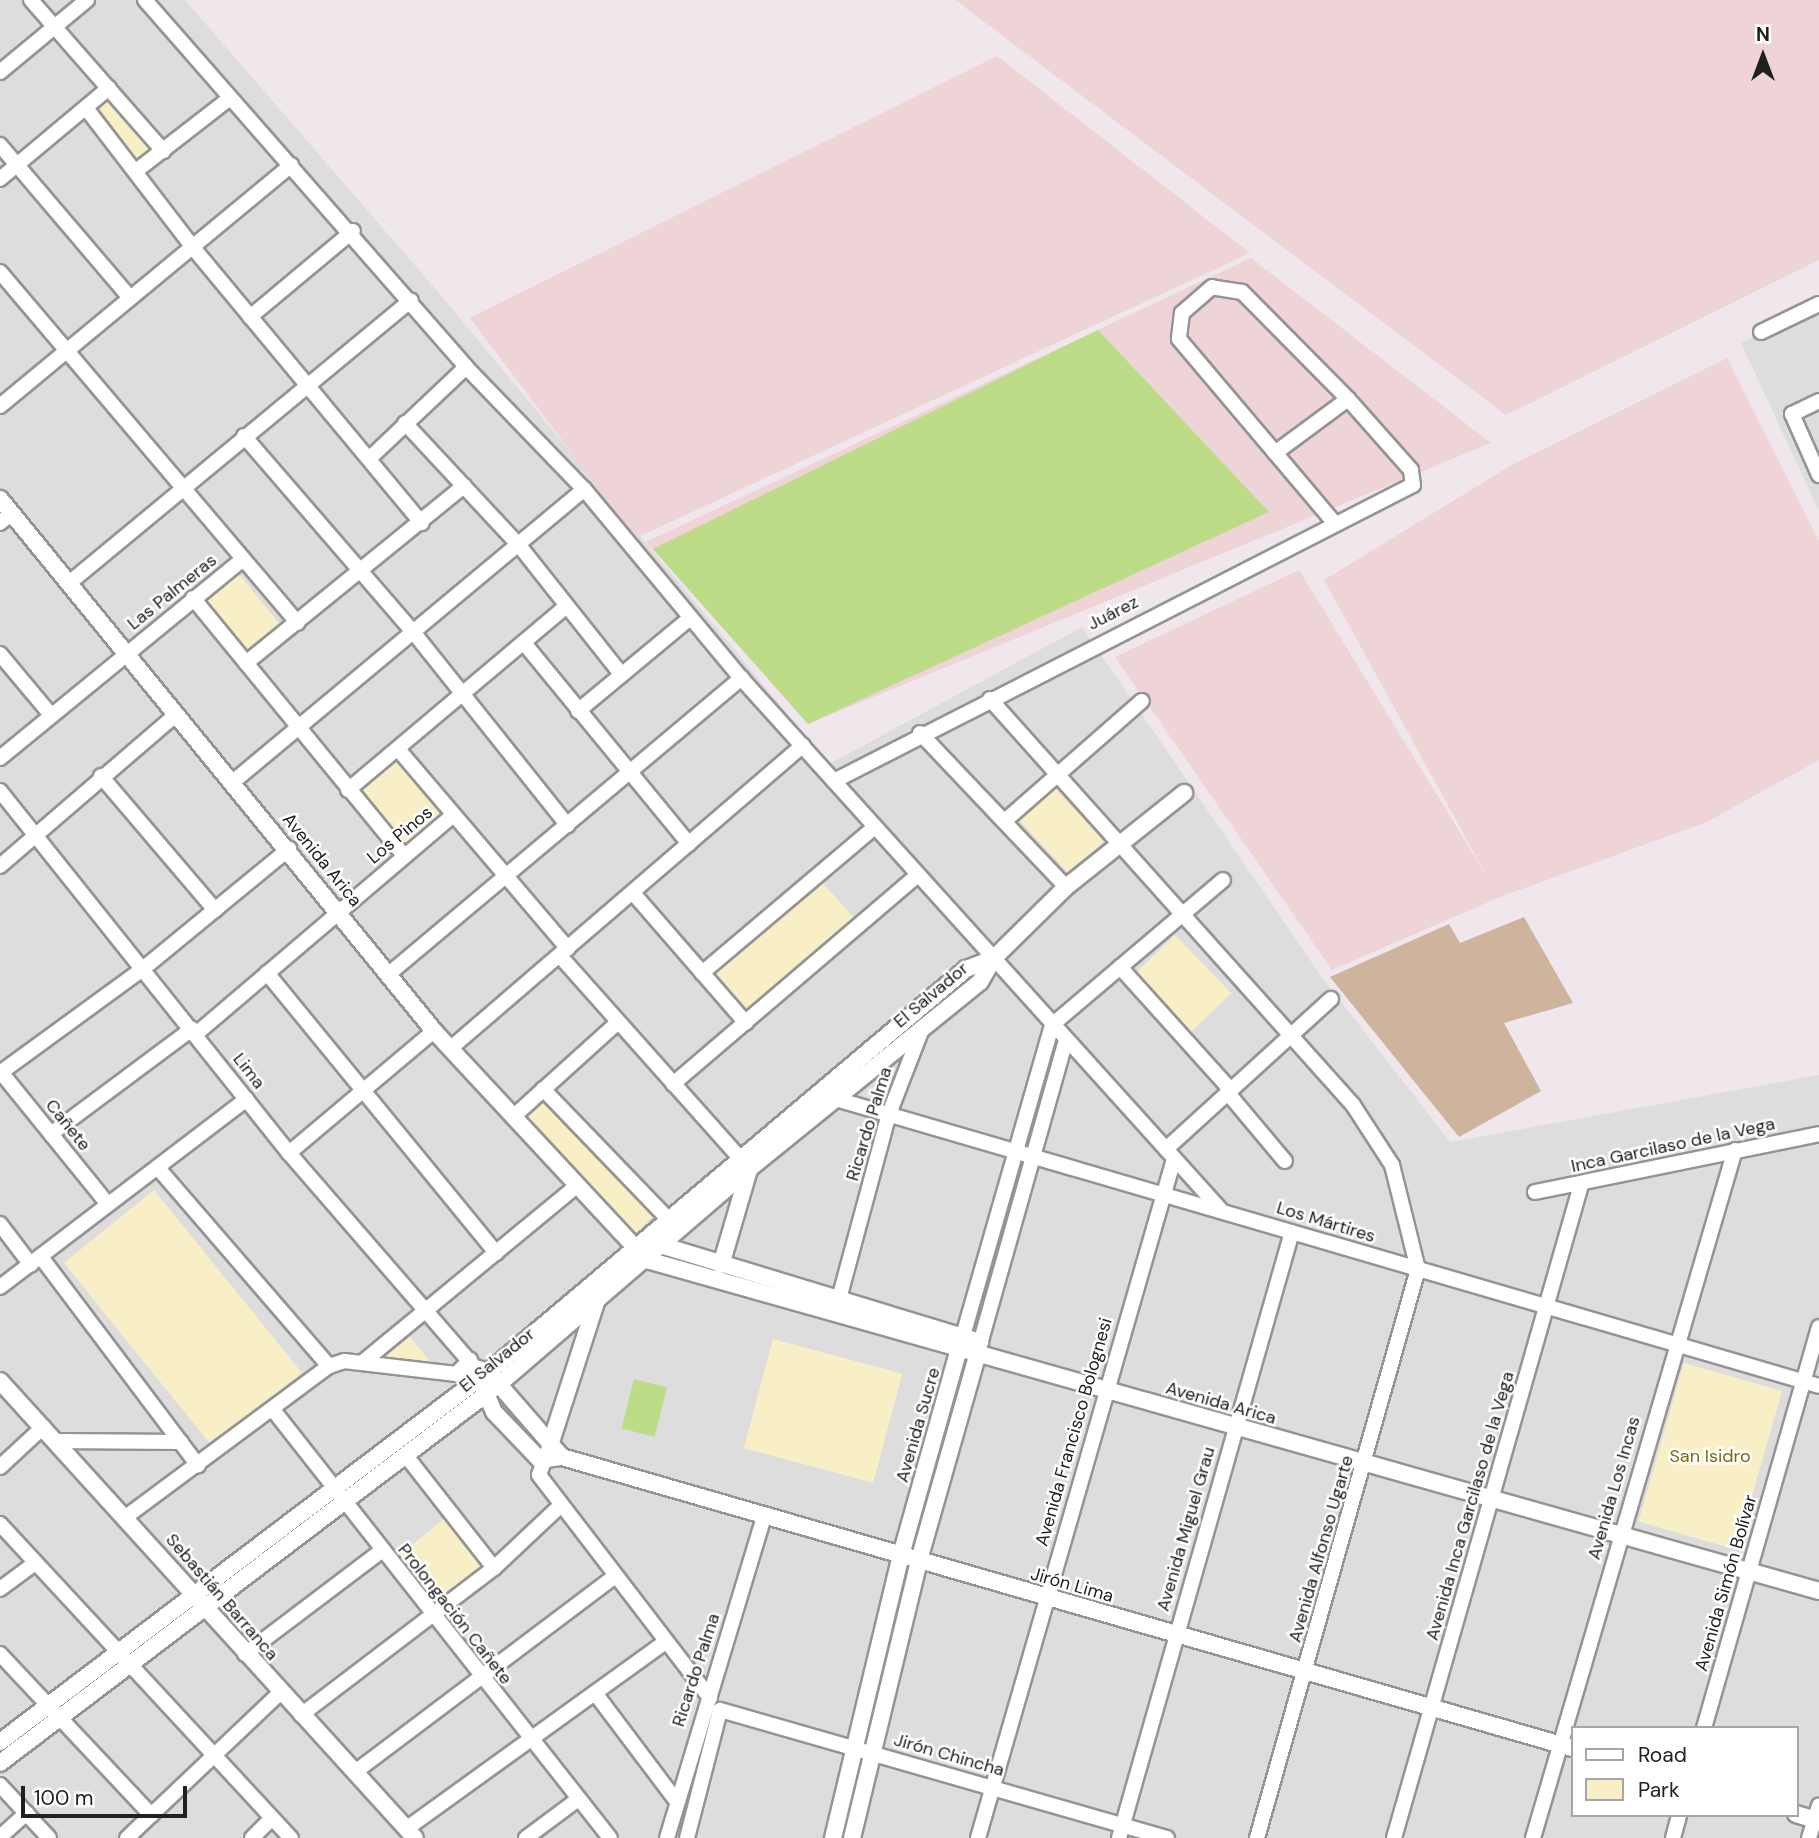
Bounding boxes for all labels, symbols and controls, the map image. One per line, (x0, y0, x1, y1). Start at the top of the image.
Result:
north arrow (1728, 21, 1798, 91)
text: N (1756, 22, 1770, 47)
street label: Las Palmeras (123, 549, 221, 635)
street label: Juárez (1084, 591, 1142, 635)
street label: Los Pinos (363, 802, 437, 868)
street label: Avenida Arica (278, 809, 366, 911)
street label: El Salvador (889, 958, 973, 1032)
street label: Lima (228, 1049, 270, 1093)
street label: Ricardo Palma (841, 1065, 897, 1183)
street label: Cañete (41, 1095, 95, 1155)
street label: Inca Garcilaso de la Vega (1569, 1113, 1777, 1177)
street label: Los Mártires (1274, 1197, 1378, 1247)
street label: Avenida Francisco Bolognesi (1031, 1315, 1117, 1549)
street label: El Salvador (455, 1323, 539, 1397)
street label: Avenida Sucre (891, 1365, 945, 1485)
street label: Avenida Inca Garcilaso de la Vega (1421, 1369, 1519, 1643)
street label: Avenida Arica (1163, 1377, 1279, 1429)
street label: Avenida Los Incas (1583, 1414, 1645, 1562)
street label: Avenida Miguel Grau (1152, 1444, 1220, 1614)
park label: San Isidro (1669, 1445, 1751, 1467)
street label: Avenida Alfonso Ugarte (1284, 1453, 1358, 1645)
street label: Avenida Simón Bolívar (1690, 1492, 1762, 1674)
street label: Sebastián Barranca (161, 1529, 283, 1665)
street label: Prolongación Cañete (393, 1539, 517, 1689)
street label: Jirón Lima (1028, 1563, 1116, 1607)
street label: Ricardo Palma (668, 1611, 724, 1729)
legend (1570, 1726, 1798, 1817)
street label: Jirón Chincha (891, 1729, 1007, 1781)
text: Road (1638, 1741, 1687, 1769)
scale bar (24, 1772, 191, 1816)
text: Park (1638, 1776, 1679, 1804)
text: 100 m (34, 1784, 94, 1812)

